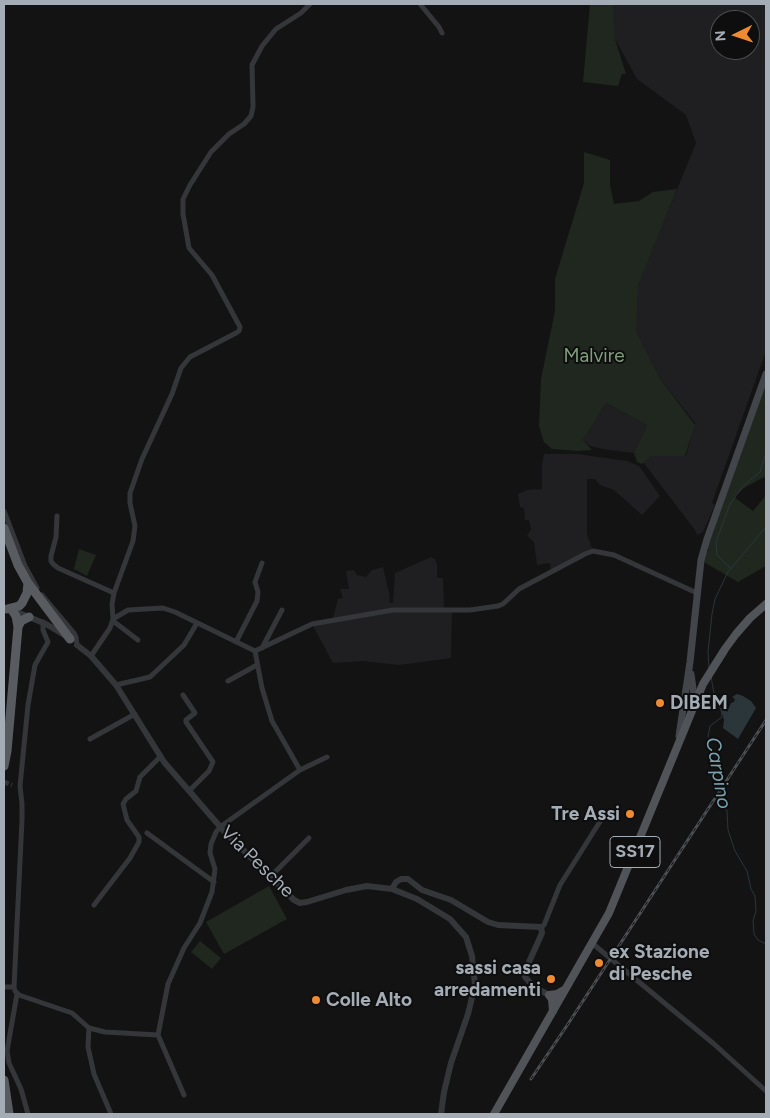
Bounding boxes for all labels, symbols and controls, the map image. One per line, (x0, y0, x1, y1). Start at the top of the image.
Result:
north arrow (710, 10, 760, 60)
text: N (712, 30, 729, 42)
park label: Malvire (563, 345, 625, 367)
place label: DIBEM (670, 692, 728, 714)
marker: DIBEM (654, 697, 666, 709)
water label: Carpino (700, 735, 736, 811)
place label: Tre Assi (551, 803, 620, 825)
marker: Tre Assi (624, 808, 636, 820)
street label: Via Pesche (216, 821, 298, 903)
road number: SS17 (610, 836, 660, 868)
place label: ex Stazione di Pesche (609, 941, 709, 985)
place label: sassi casa arredamenti (434, 957, 541, 1001)
marker: ex Stazione di Pesche (593, 957, 605, 969)
marker: sassi casa arredamenti (545, 973, 557, 985)
place label: Colle Alto (326, 989, 412, 1011)
marker: Colle Alto (310, 994, 322, 1006)

